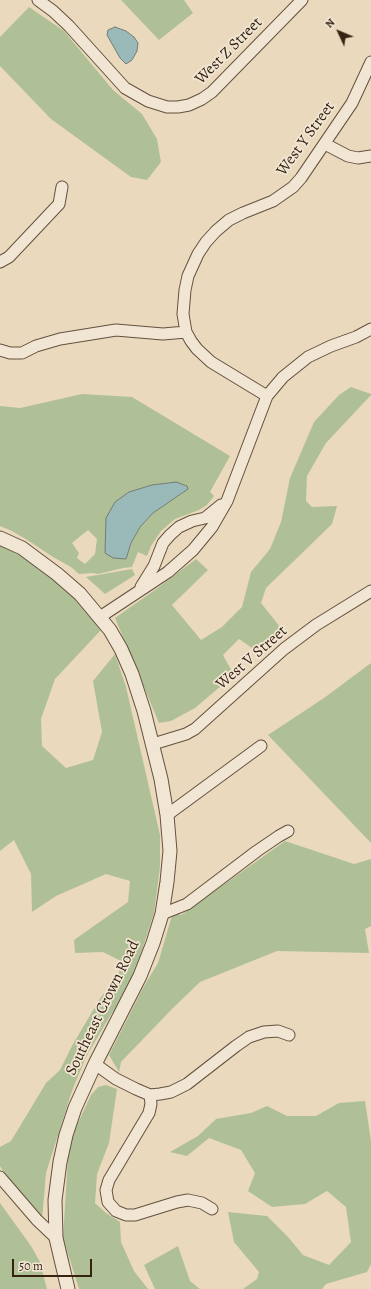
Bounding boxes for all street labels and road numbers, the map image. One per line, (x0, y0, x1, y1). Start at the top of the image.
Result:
street label: West Z Street (191, 13, 267, 89)
street label: West Y Street (273, 98, 339, 180)
street label: West V Street (212, 622, 292, 694)
street label: Southeast Crown Road (62, 937, 144, 1079)

